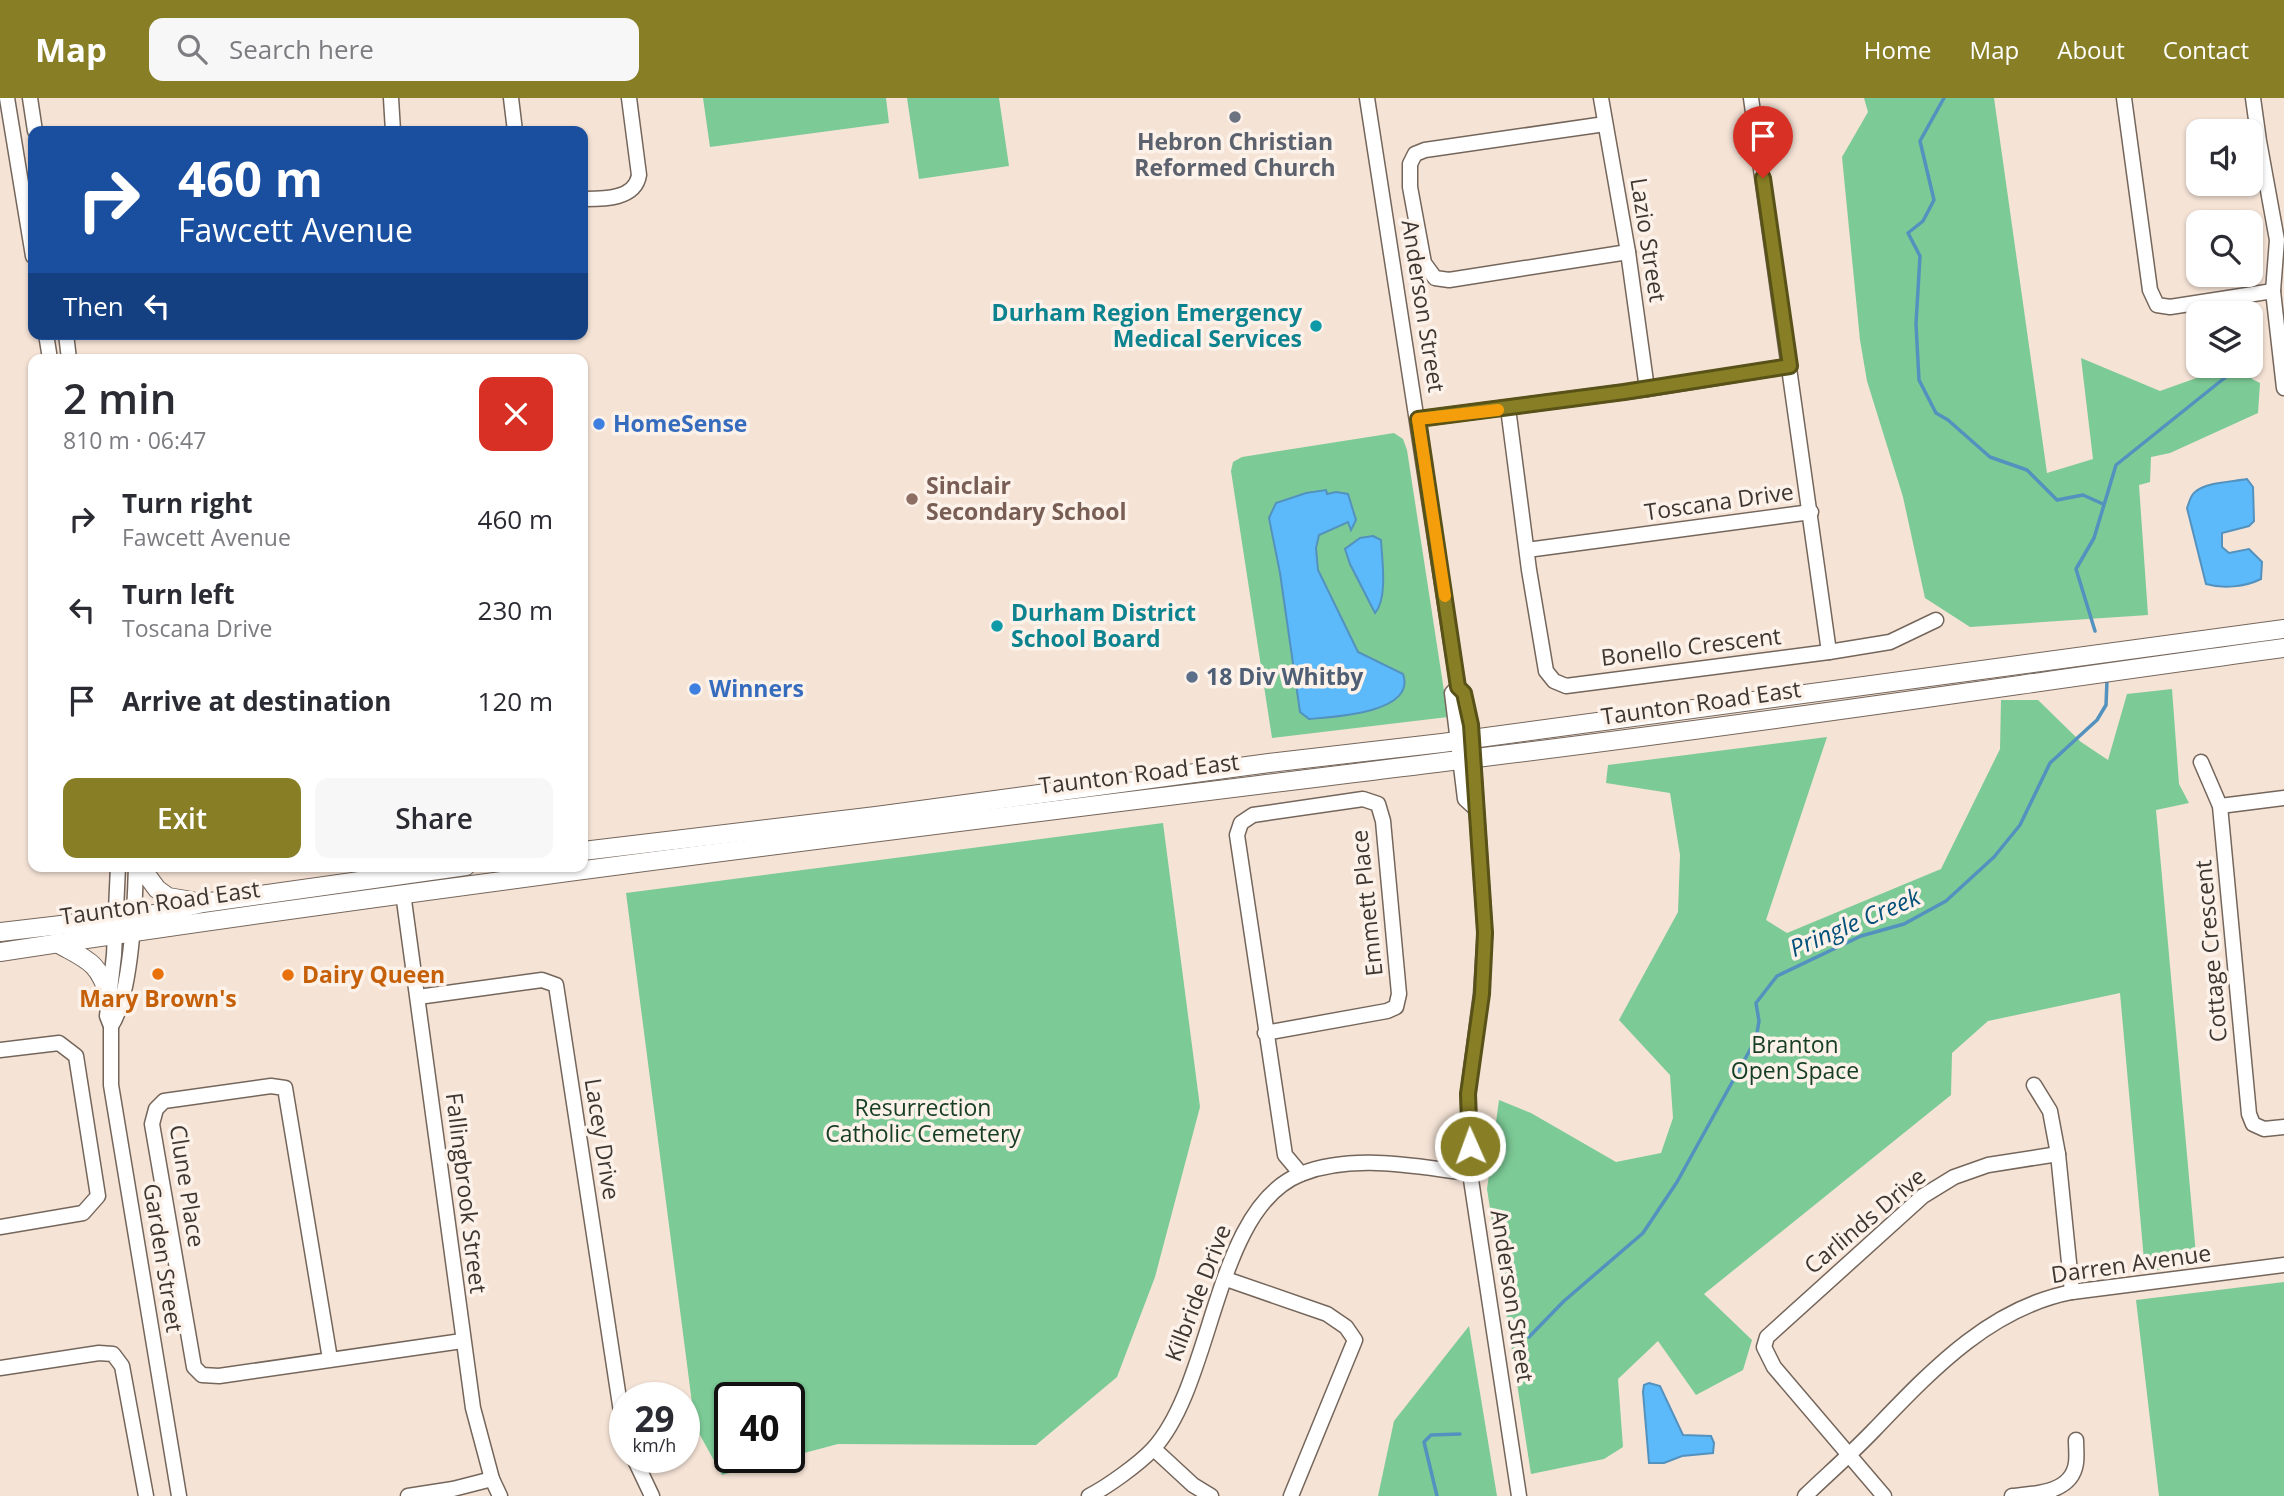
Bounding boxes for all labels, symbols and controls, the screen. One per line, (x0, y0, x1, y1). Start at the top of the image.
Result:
search box (149, 18, 639, 81)
text: Map (35, 27, 107, 72)
icon: search (173, 30, 211, 68)
text: Search here (229, 31, 374, 67)
text: Home (1864, 33, 1932, 66)
text: Map (1970, 33, 2019, 66)
text: About (2057, 33, 2125, 66)
text: Contact (2163, 33, 2249, 66)
pin (1733, 106, 1793, 178)
marker: Hebron Christian Reformed Church (1227, 109, 1243, 125)
icon: arrive (1744, 117, 1782, 155)
map controls (2186, 119, 2263, 378)
button: sound (2186, 119, 2263, 196)
place label: Hebron Christian Reformed Church (1134, 125, 1336, 183)
text: 460 m (178, 145, 323, 211)
icon: right (63, 154, 154, 245)
street label: Lazio Street (1623, 175, 1675, 304)
text: Fawcett Avenue (178, 208, 413, 251)
button: search (2186, 210, 2263, 287)
street label: Anderson Street (1395, 217, 1453, 394)
icon: left (138, 287, 176, 325)
text: Then (63, 288, 124, 324)
place label: Durham Region Emergency Medical Services (992, 296, 1303, 354)
button: layers (2186, 301, 2263, 378)
marker: Durham Region Emergency Medical Services (1308, 318, 1324, 334)
text: 2 min (63, 369, 176, 426)
button: close (479, 377, 553, 451)
place label: HomeSense (613, 407, 747, 439)
marker: HomeSense (591, 416, 607, 432)
text: 810 m · 06:47 (63, 424, 206, 456)
place label: Sinclair Secondary School (926, 469, 1127, 527)
street label: Toscana Drive (1642, 475, 1796, 527)
text: Turn right (122, 485, 253, 521)
marker: Sinclair Secondary School (904, 491, 920, 507)
icon: right (63, 500, 101, 538)
text: 460 m (478, 501, 553, 537)
text: Fawcett Avenue (122, 521, 291, 553)
text: Turn left (122, 576, 234, 612)
icon: left (63, 591, 101, 629)
text: 230 m (478, 592, 553, 628)
place label: Durham District School Board (1011, 596, 1196, 654)
text: Toscana Drive (122, 612, 272, 644)
marker: Durham District School Board (989, 618, 1005, 634)
street label: Bonello Crescent (1599, 619, 1783, 673)
place label: 18 Div Whitby (1206, 660, 1364, 692)
marker: 18 Div Whitby (1184, 669, 1200, 685)
place label: Winners (709, 672, 804, 704)
street label: Taunton Road East (1599, 672, 1803, 732)
marker: Winners (687, 681, 703, 697)
icon: arrive (63, 682, 101, 720)
text: Arrive at destination (122, 683, 391, 719)
text: 120 m (478, 683, 553, 719)
street label: Taunton Road East (1037, 745, 1241, 801)
button: Exit (63, 778, 301, 858)
button: Share (315, 778, 553, 858)
street label: Emmett Place (1342, 828, 1390, 978)
street label: Cottage Crescent (2186, 859, 2234, 1044)
street label: Taunton Road East (58, 872, 262, 932)
water label: Pringle Creek (1784, 879, 1926, 964)
place label: Dairy Queen (302, 958, 445, 990)
marker: Mary Brown's (150, 966, 166, 982)
marker: Dairy Queen (280, 967, 296, 983)
place label: Mary Brown's (79, 982, 237, 1014)
park label: Branton Open Space (1731, 1028, 1859, 1086)
street label: Lacey Drive (578, 1076, 628, 1202)
street label: Fallingbrook Street (439, 1091, 495, 1295)
park label: Resurrection Catholic Cemetery (825, 1091, 1021, 1149)
position arrow (1433, 1109, 1507, 1183)
street label: Clune Place (163, 1122, 213, 1249)
street label: Carlinds Drive (1797, 1160, 1932, 1281)
street label: Garden Street (136, 1181, 192, 1335)
street label: Anderson Street (1484, 1207, 1542, 1384)
street label: Kilbride Drive (1156, 1220, 1238, 1366)
street label: Darren Avenue (2049, 1236, 2213, 1290)
speed limit sign: 40 (714, 1382, 805, 1473)
text: 29 (634, 1395, 675, 1442)
text: km/h (633, 1433, 676, 1457)

